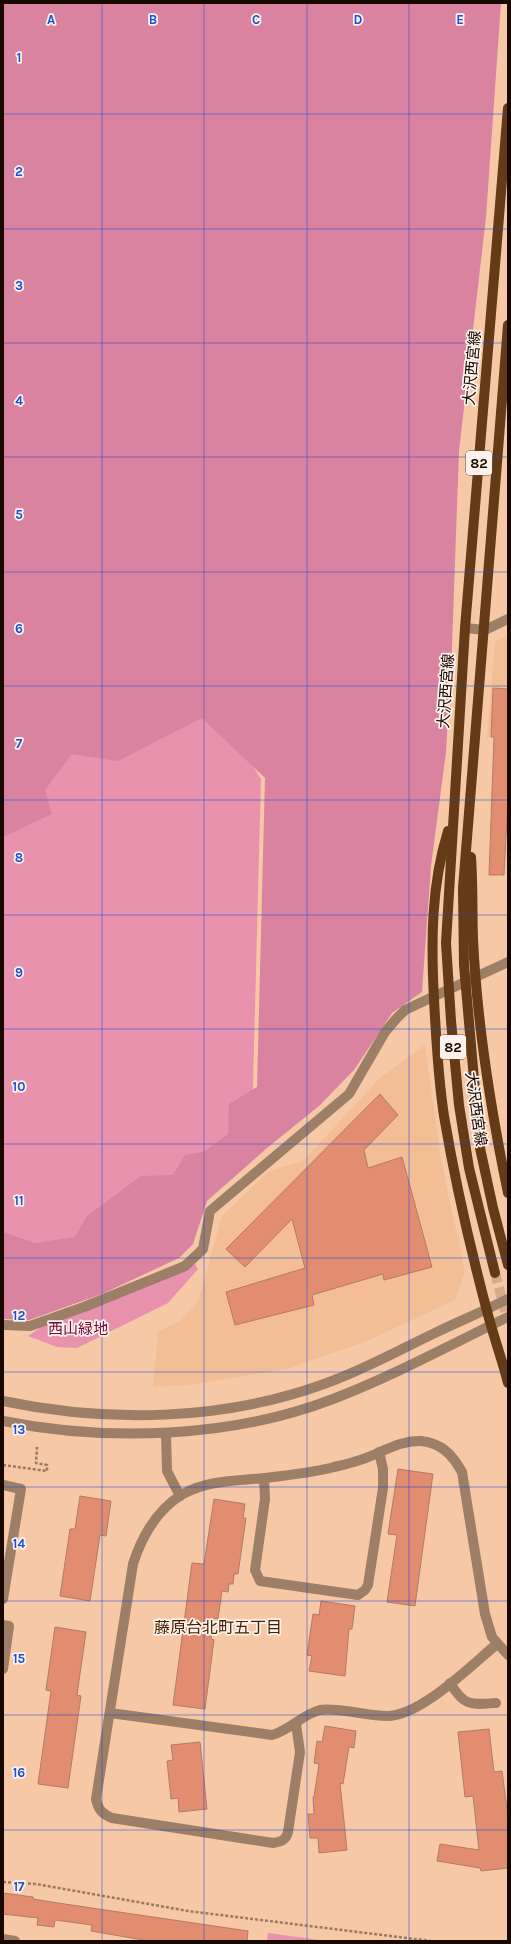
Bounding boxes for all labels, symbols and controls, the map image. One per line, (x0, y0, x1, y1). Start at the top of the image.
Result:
text: A (47, 12, 55, 27)
text: B (149, 12, 157, 27)
text: C (252, 12, 260, 27)
text: D (354, 12, 363, 27)
text: E (456, 12, 464, 27)
text: 1 (17, 50, 21, 65)
text: 2 (15, 164, 23, 179)
text: 3 (15, 278, 23, 293)
street label: 大沢西宮線 (460, 330, 484, 406)
text: 4 (15, 393, 23, 408)
road number: 82 (466, 451, 492, 475)
text: 5 (15, 507, 23, 522)
text: 6 (15, 621, 23, 636)
street label: 大沢西宮線 (434, 653, 458, 729)
text: 7 (16, 736, 23, 751)
text: 8 (15, 850, 23, 865)
text: 9 (15, 965, 23, 980)
road number: 82 (440, 1035, 466, 1059)
street label: 大沢西宮線 (462, 1071, 490, 1147)
text: 10 (13, 1079, 25, 1094)
text: 11 (14, 1193, 24, 1208)
text: 12 (13, 1308, 25, 1323)
park label: 西山緑地 (48, 1320, 108, 1338)
text: 13 (13, 1422, 25, 1437)
text: 14 (13, 1536, 25, 1551)
district label: 藤原台北町五丁目 (154, 1618, 282, 1637)
text: 15 (13, 1651, 26, 1666)
text: 16 (13, 1765, 25, 1780)
text: 17 (13, 1879, 25, 1894)

